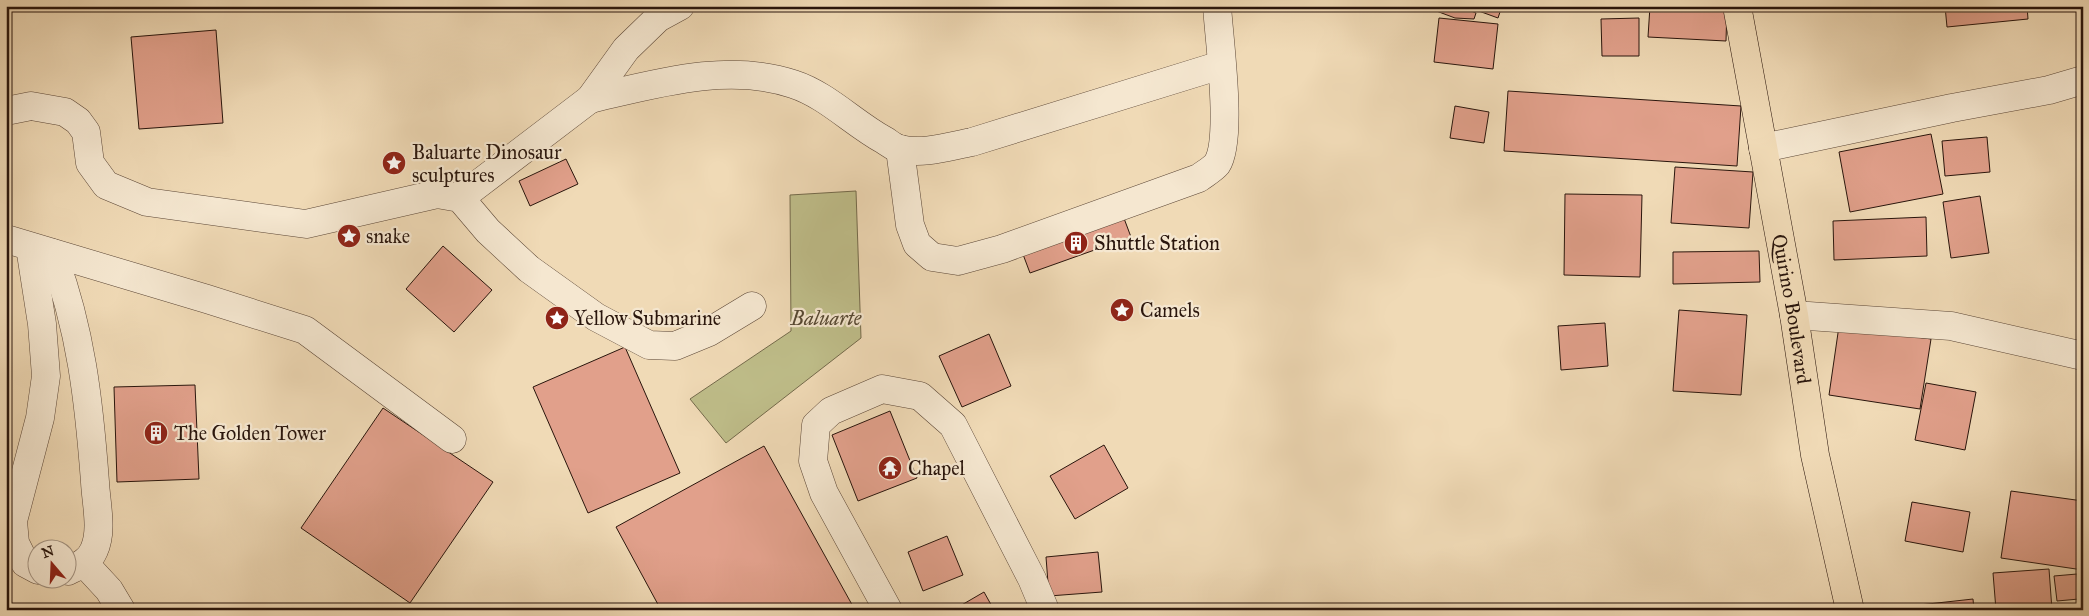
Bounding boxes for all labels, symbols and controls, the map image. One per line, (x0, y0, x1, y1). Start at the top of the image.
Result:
place label: Baluarte Dinosaur sculptures (412, 140, 562, 187)
place icon: Baluarte Dinosaur sculptures (381, 150, 407, 176)
place icon: snake (336, 223, 362, 249)
place label: snake (366, 224, 410, 248)
building icon: Shuttle Station (1063, 230, 1089, 256)
place label: Shuttle Station (1094, 231, 1220, 255)
street label: Quirino Boulevard (1767, 232, 1816, 386)
place icon: Camels (1109, 297, 1135, 323)
place label: Camels (1140, 298, 1200, 322)
place icon: Yellow Submarine (544, 305, 570, 331)
place label: Yellow Submarine (574, 306, 721, 330)
park label: Baluarte (790, 306, 862, 330)
building icon: The Golden Tower (143, 420, 169, 446)
place label: The Golden Tower (174, 421, 326, 445)
temple icon: Chapel (877, 455, 903, 481)
place label: Chapel (908, 456, 966, 480)
north arrow (28, 538, 78, 588)
text: N (40, 542, 56, 562)

